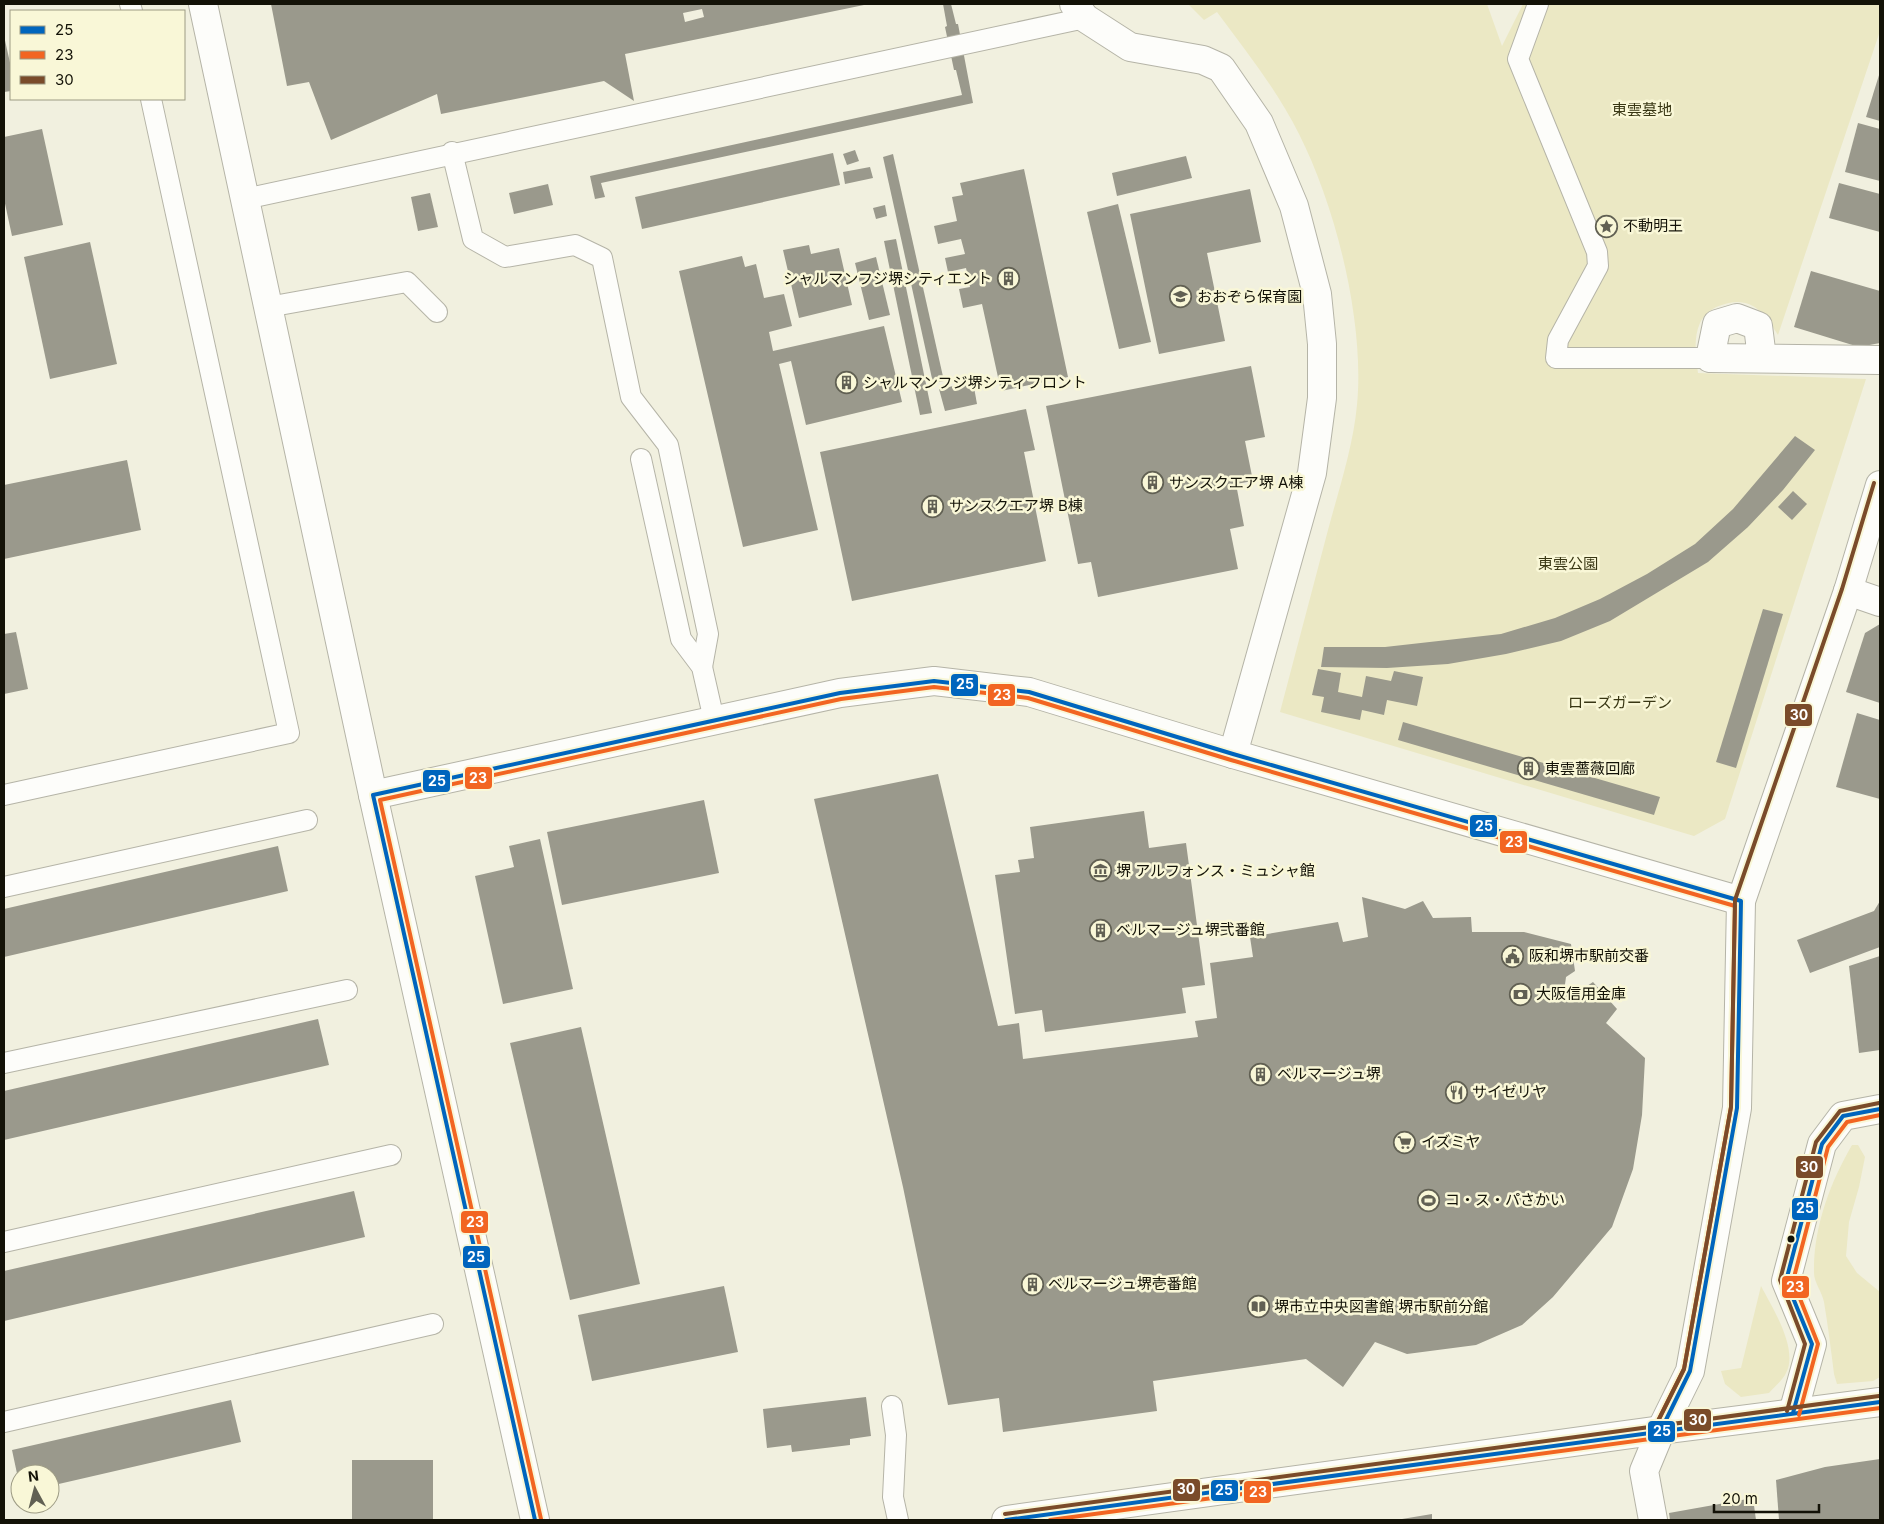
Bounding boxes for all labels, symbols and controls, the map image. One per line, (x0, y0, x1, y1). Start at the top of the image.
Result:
legend (10, 10, 185, 100)
text: 25 (55, 20, 73, 39)
text: 23 (55, 45, 73, 64)
text: 30 (55, 70, 74, 89)
park label: 東雲墓地 (1612, 100, 1672, 119)
place icon: 不動明王 (1595, 214, 1619, 238)
place label: 不動明王 (1623, 216, 1683, 235)
building icon: シャルマンフジ堺シティエント (996, 267, 1020, 291)
place label: シャルマンフジ堺シティエント (783, 269, 992, 288)
school or university icon: おおぞら保育園 (1169, 285, 1193, 309)
place label: おおぞら保育園 (1197, 287, 1302, 306)
building icon: シャルマンフジ堺シティフロント (835, 371, 859, 395)
place label: シャルマンフジ堺シティフロント (863, 373, 1087, 392)
building icon: サンスクエア堺 A棟 (1141, 471, 1165, 495)
place label: サンスクエア堺 A棟 (1169, 473, 1303, 492)
building icon: サンスクエア堺 B棟 (921, 494, 945, 518)
place label: サンスクエア堺 B棟 (949, 496, 1083, 515)
park label: 東雲公園 (1538, 554, 1598, 573)
line badge: 25 (950, 673, 979, 697)
text: 25 (956, 675, 974, 692)
line badge: 23 (987, 683, 1016, 707)
text: 23 (993, 686, 1011, 703)
park label: ローズガーデン (1568, 693, 1672, 712)
line badge: 30 (1784, 703, 1813, 727)
text: 30 (1790, 706, 1808, 723)
building icon: 東雲薔薇回廊 (1517, 757, 1541, 781)
place label: 東雲薔薇回廊 (1545, 759, 1635, 778)
line badge: 23 (464, 766, 493, 790)
line badge: 25 (422, 769, 451, 793)
text: 23 (469, 769, 487, 786)
text: 25 (428, 772, 446, 789)
line badge: 25 (1469, 814, 1498, 838)
text: 25 (1475, 817, 1493, 834)
line badge: 23 (1499, 830, 1528, 854)
text: 23 (1505, 833, 1523, 850)
museum icon: 堺 アルフォンス・ミュシャ館 (1088, 859, 1112, 883)
place label: 堺 アルフォンス・ミュシャ館 (1116, 861, 1315, 880)
building icon: ベルマージュ堺弐番館 (1088, 918, 1112, 942)
place label: ベルマージュ堺弐番館 (1116, 920, 1265, 939)
public building icon: 阪和堺市駅前交番 (1501, 944, 1525, 968)
place label: 阪和堺市駅前交番 (1529, 946, 1649, 965)
bank icon: 大阪信用金庫 (1508, 982, 1532, 1006)
place label: 大阪信用金庫 (1536, 984, 1626, 1003)
building icon: ベルマージュ堺 (1249, 1062, 1273, 1086)
place label: ベルマージュ堺 (1277, 1064, 1381, 1083)
restaurant icon: サイゼリヤ (1444, 1080, 1468, 1104)
place label: サイゼリヤ (1472, 1082, 1547, 1101)
supermarket icon: イズミヤ (1393, 1130, 1417, 1154)
place label: イズミヤ (1421, 1132, 1481, 1151)
line badge: 30 (1795, 1155, 1824, 1179)
text: 30 (1800, 1158, 1818, 1175)
sports icon: コ・ス・パさかい (1417, 1188, 1441, 1212)
place label: コ・ス・パさかい (1445, 1190, 1565, 1209)
line badge: 25 (1791, 1197, 1819, 1221)
text: 25 (1796, 1199, 1814, 1216)
line badge: 23 (460, 1210, 489, 1234)
text: 23 (466, 1213, 484, 1230)
unlabelled marker (1786, 1234, 1796, 1244)
line badge: 25 (462, 1245, 491, 1269)
text: 25 (467, 1248, 485, 1265)
building icon: ベルマージュ堺壱番館 (1020, 1272, 1044, 1296)
place label: ベルマージュ堺壱番館 (1048, 1274, 1197, 1293)
line badge: 23 (1781, 1275, 1810, 1299)
text: 23 (1786, 1278, 1804, 1295)
library icon: 堺市立中央図書館 堺市駅前分館 (1246, 1295, 1270, 1319)
place label: 堺市立中央図書館 堺市駅前分館 (1274, 1297, 1488, 1316)
line badge: 30 (1683, 1408, 1712, 1432)
text: 30 (1689, 1411, 1707, 1428)
line badge: 25 (1647, 1420, 1676, 1443)
text: 25 (1653, 1422, 1671, 1439)
north arrow (10, 1464, 60, 1514)
text: N (27, 1467, 40, 1485)
line badge: 30 (1172, 1478, 1201, 1502)
line badge: 25 (1210, 1479, 1239, 1502)
text: 30 (1177, 1480, 1195, 1497)
line badge: 23 (1243, 1480, 1272, 1504)
text: 25 (1215, 1481, 1233, 1498)
scale bar (1714, 1482, 1819, 1514)
text: 23 (1249, 1483, 1267, 1500)
text: 20 m (1722, 1489, 1758, 1508)

